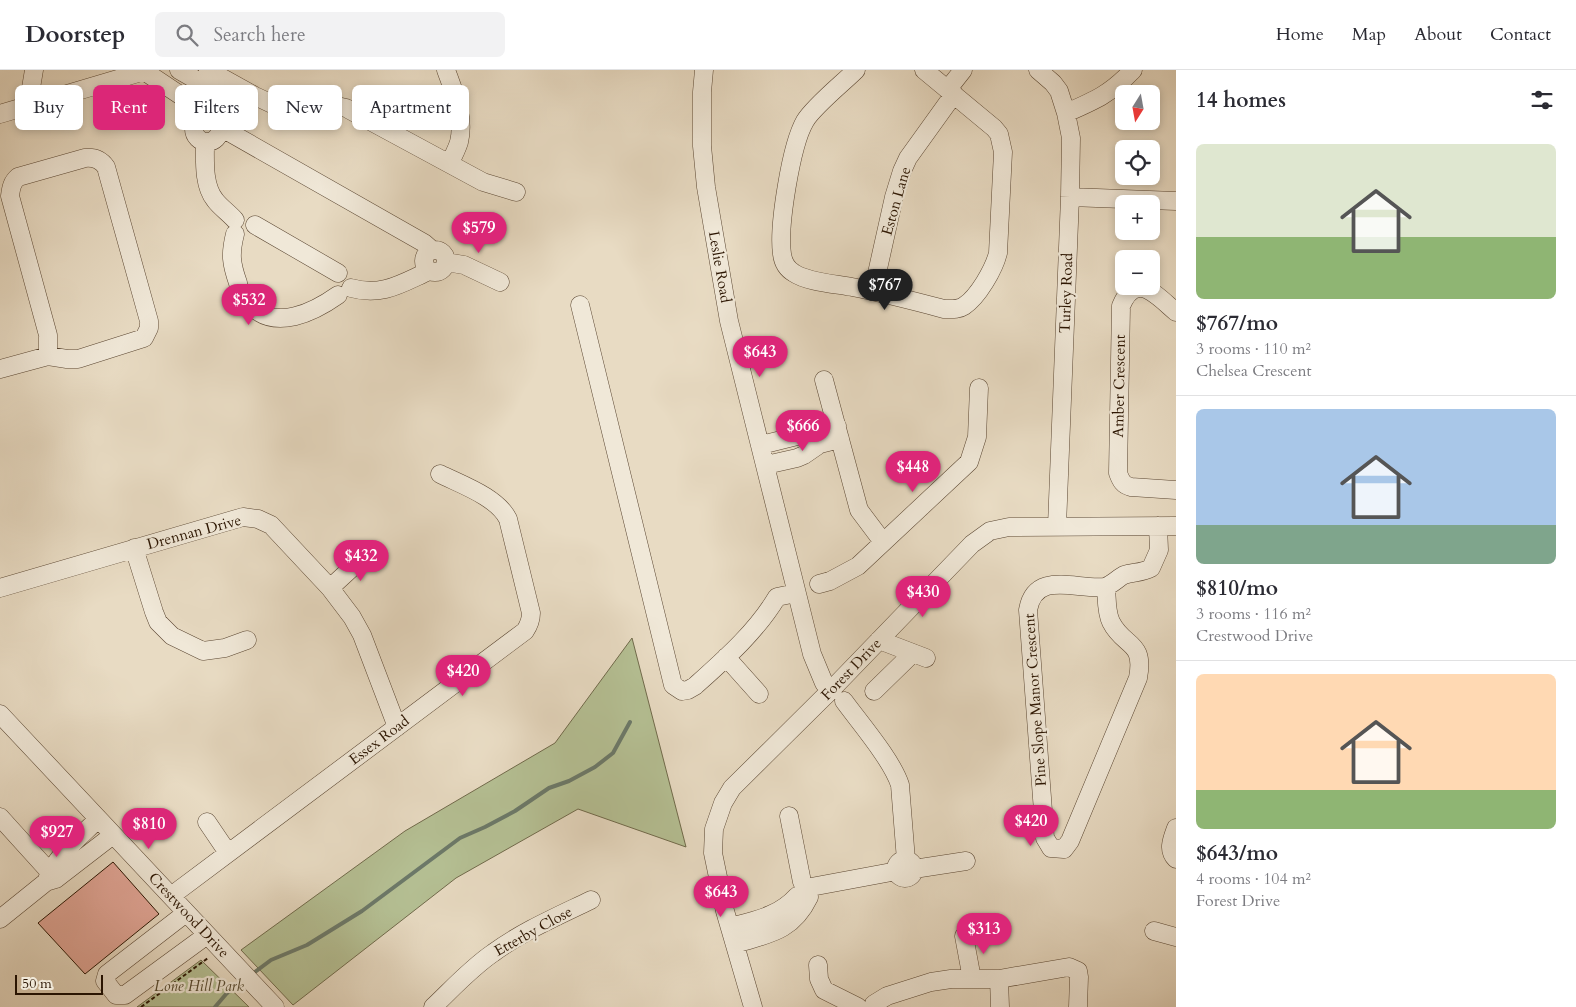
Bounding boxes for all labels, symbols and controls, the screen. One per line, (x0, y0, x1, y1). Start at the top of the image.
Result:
search box (155, 12, 505, 57)
text: Doorstep (25, 18, 125, 51)
icon: search (173, 21, 201, 49)
text: Search here (213, 22, 306, 48)
text: Home (1276, 22, 1324, 47)
text: Map (1352, 22, 1386, 47)
text: About (1414, 22, 1462, 47)
text: Contact (1490, 22, 1551, 47)
chip: Buy (15, 85, 83, 130)
chip: Rent (93, 85, 165, 130)
chip: Filters (175, 85, 258, 130)
chip: New (268, 85, 342, 130)
chip: Apartment (352, 85, 469, 130)
north arrow (1115, 85, 1160, 130)
map controls (1115, 85, 1160, 295)
text: 14 homes (1196, 86, 1286, 115)
icon: filters (1528, 86, 1556, 114)
button: locate (1115, 140, 1160, 185)
street label: Eston Lane (877, 164, 915, 238)
icon: home (1331, 176, 1421, 266)
button: + (1115, 195, 1160, 240)
pin: $579 (449, 212, 509, 254)
text: $579 (463, 217, 495, 239)
street label: Leslie Road (704, 229, 736, 305)
button: − (1115, 250, 1160, 295)
street label: Turley Road (1055, 253, 1077, 333)
pin: $767 (855, 268, 915, 311)
text: $767 (869, 274, 901, 296)
pin: $532 (219, 284, 279, 326)
text: $532 (233, 289, 265, 311)
text: $767/mo (1196, 309, 1278, 338)
street label: Amber Crescent (1108, 334, 1130, 438)
pin: $643 (730, 336, 790, 378)
text: 3 rooms · 110 m² (1196, 338, 1311, 360)
text: $643 (744, 341, 776, 363)
text: Chelsea Crescent (1196, 360, 1312, 382)
pin: $666 (773, 410, 833, 452)
text: $666 (787, 415, 819, 437)
icon: home (1331, 442, 1421, 532)
pin: $448 (883, 450, 943, 493)
text: $448 (897, 456, 929, 478)
street label: Drennan Drive (145, 510, 244, 554)
pin: $432 (331, 540, 391, 582)
text: $432 (345, 545, 377, 567)
text: $810/mo (1196, 574, 1278, 603)
pin: $430 (893, 576, 953, 618)
text: $430 (907, 581, 939, 603)
text: 3 rooms · 116 m² (1196, 603, 1311, 625)
street label: Pine Slope Manor Crescent (1019, 613, 1051, 787)
text: Crestwood Drive (1196, 625, 1313, 647)
street label: Forest Drive (816, 634, 886, 704)
pin: $420 (433, 654, 493, 697)
text: $420 (447, 660, 479, 682)
icon: home (1331, 707, 1421, 797)
street label: Essex Road (345, 711, 413, 769)
pin: $420 (1001, 804, 1061, 847)
pin: $810 (119, 808, 179, 850)
text: $420 (1015, 810, 1047, 832)
text: $810 (133, 813, 165, 835)
pin: $927 (27, 816, 87, 858)
text: $927 (41, 821, 73, 843)
text: $643/mo (1196, 839, 1278, 868)
street label: Crestwood Drive (144, 868, 234, 962)
text: 4 rooms · 104 m² (1196, 868, 1311, 890)
pin: $643 (691, 876, 751, 918)
text: $643 (705, 881, 737, 903)
text: Forest Drive (1196, 890, 1280, 912)
street label: Etterby Close (490, 901, 576, 961)
pin: $313 (954, 912, 1014, 955)
text: $313 (968, 918, 1000, 940)
scale bar (15, 972, 102, 995)
text: 50 m (22, 974, 52, 993)
park label: Lone Hill Park (154, 976, 245, 996)

